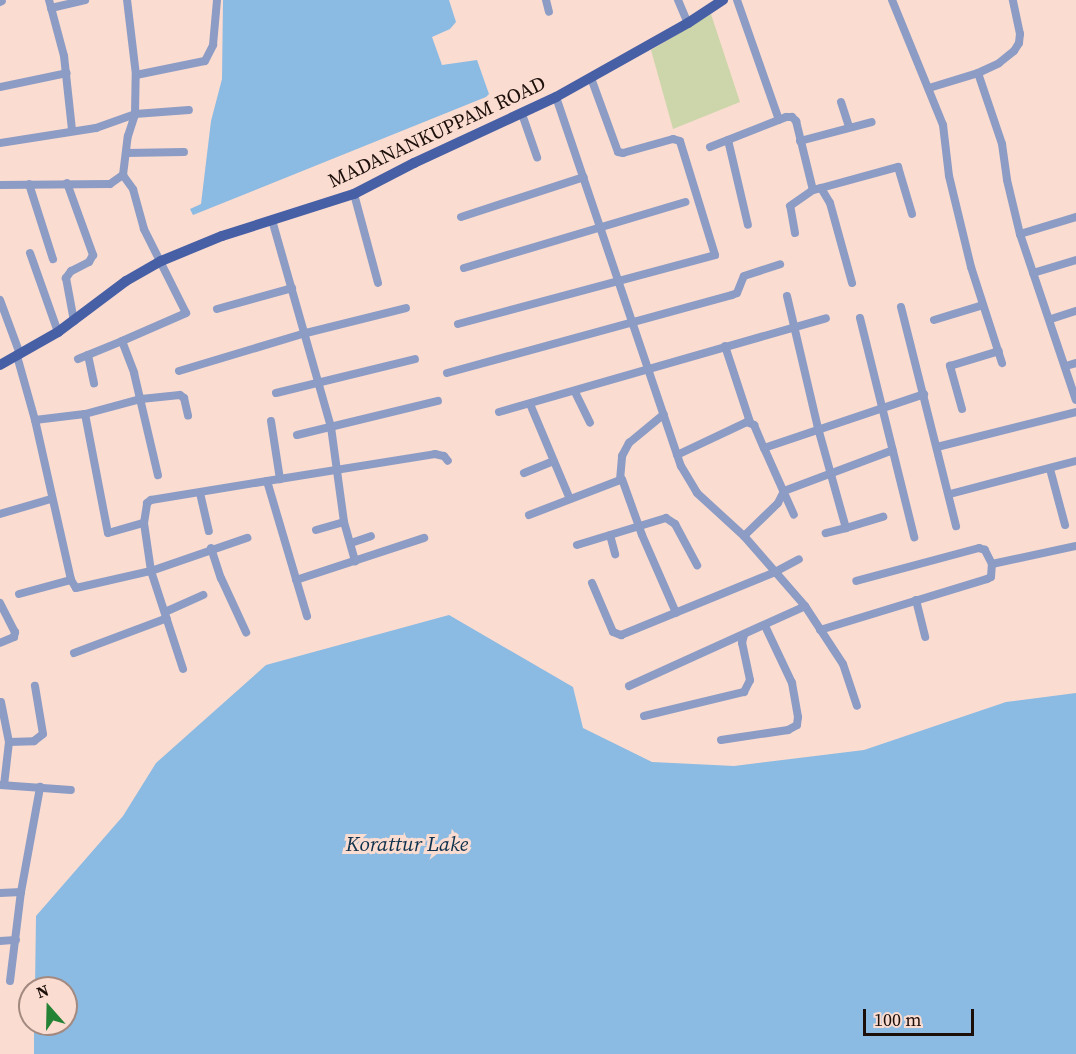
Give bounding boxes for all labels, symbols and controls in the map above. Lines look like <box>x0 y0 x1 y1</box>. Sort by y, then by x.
street label: MADANANKUPPAM ROAD <box>325 71 549 193</box>
water label: Korattur Lake <box>346 831 468 857</box>
north arrow <box>18 976 78 1036</box>
text: N <box>33 979 52 1003</box>
scale bar <box>866 997 977 1035</box>
text: 100 m <box>874 1007 921 1032</box>

